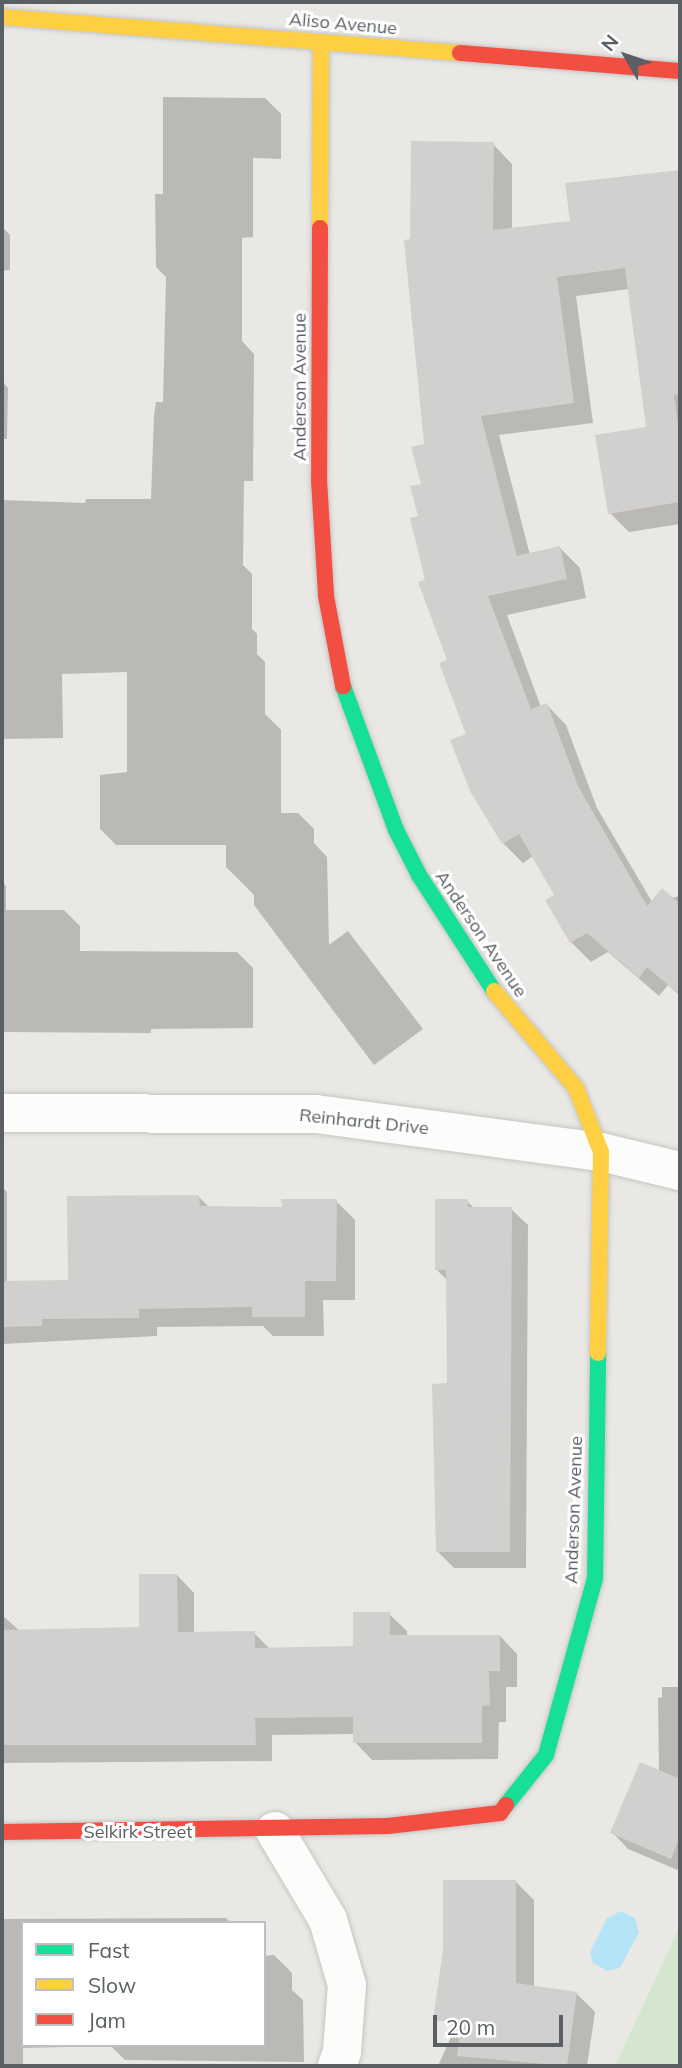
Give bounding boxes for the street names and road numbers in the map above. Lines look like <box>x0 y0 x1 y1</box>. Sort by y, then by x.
street label: Aliso Avenue <box>288 9 398 39</box>
street label: Anderson Avenue <box>289 313 311 461</box>
street label: Anderson Avenue <box>431 867 531 1001</box>
street label: Reinhardt Drive <box>298 1104 430 1140</box>
street label: Anderson Avenue <box>561 1436 587 1584</box>
street label: Selkirk Street <box>83 1821 193 1843</box>

